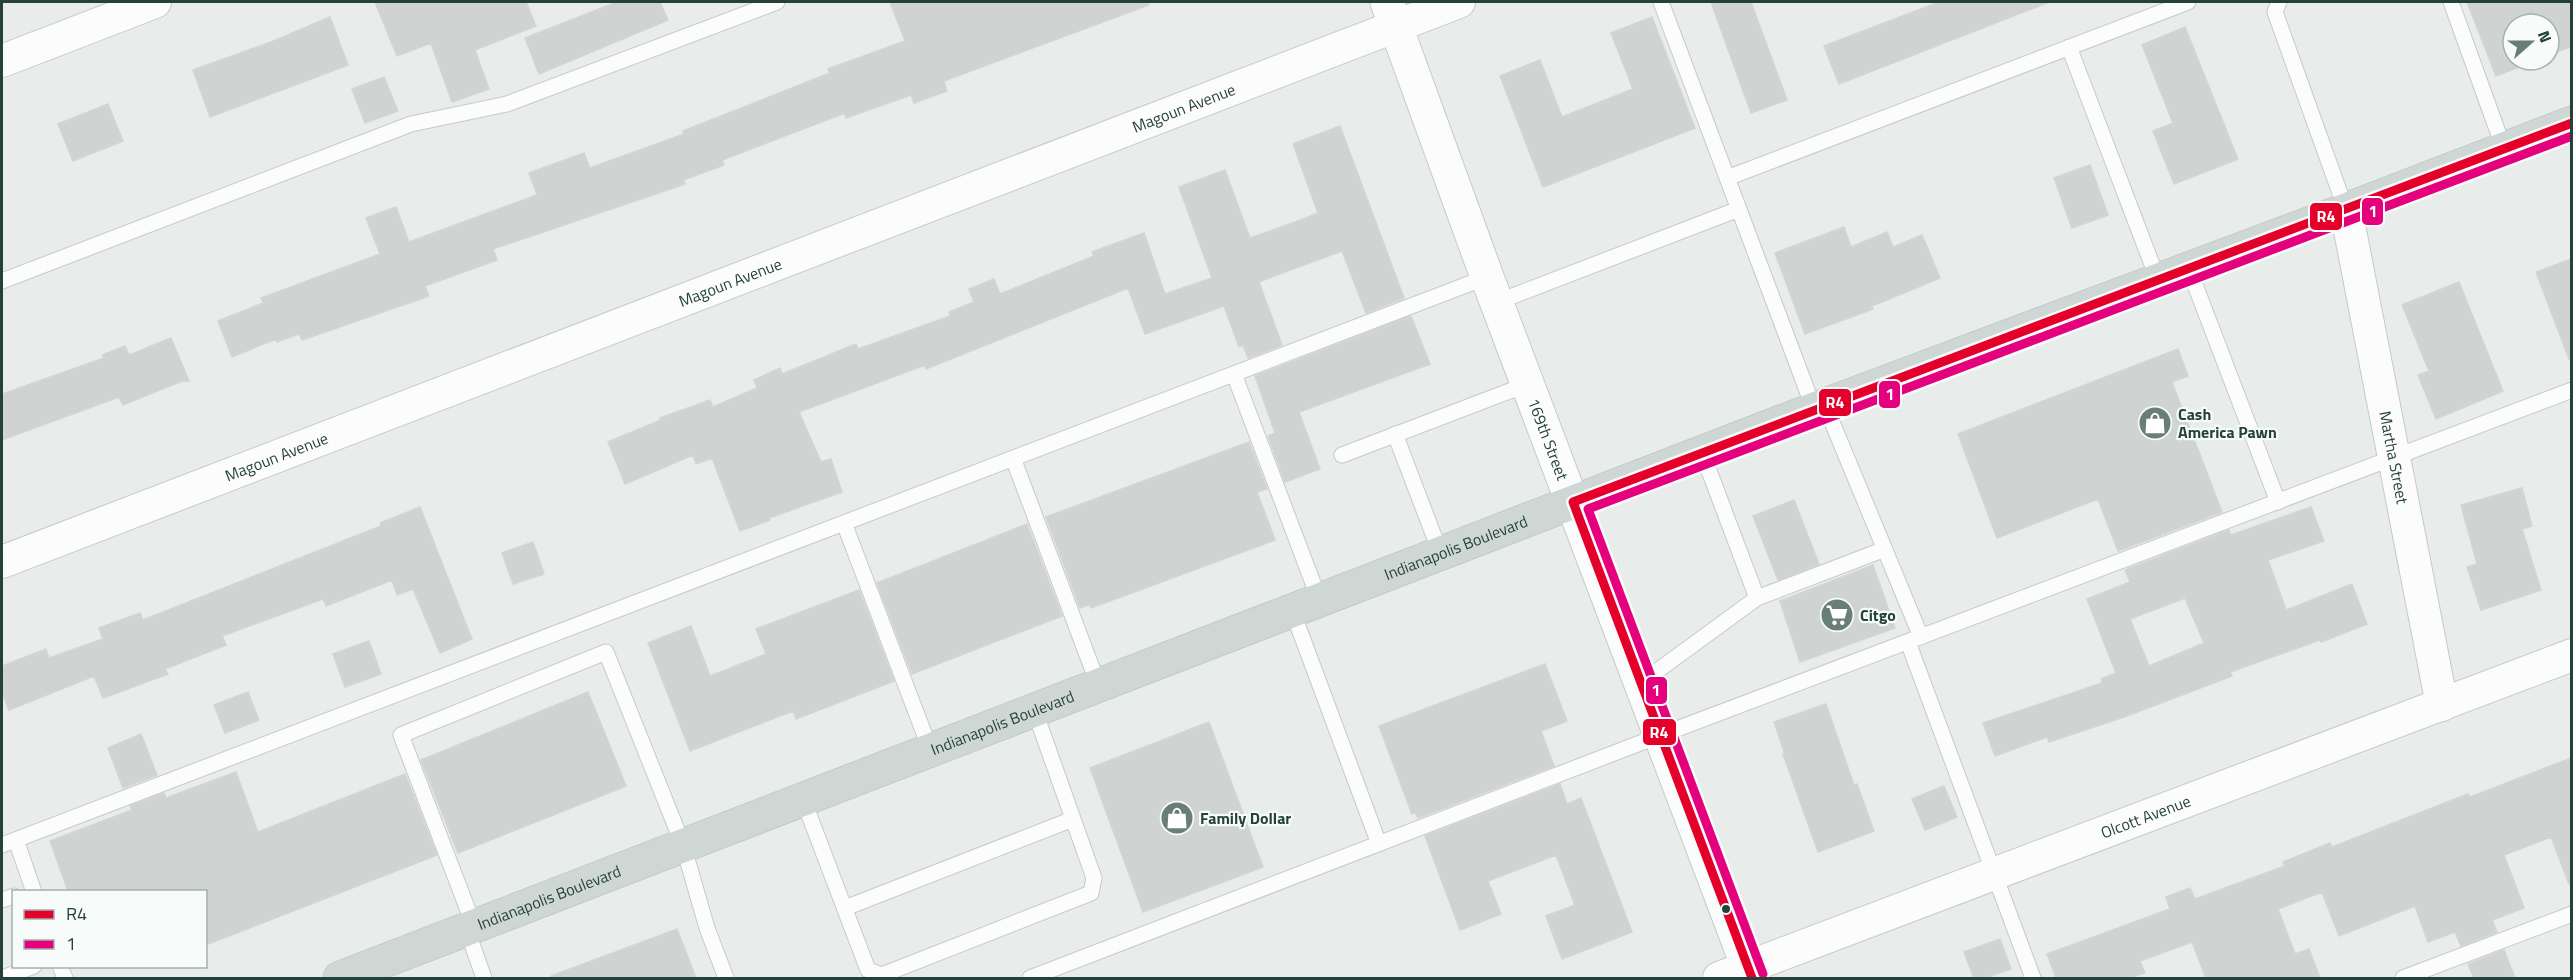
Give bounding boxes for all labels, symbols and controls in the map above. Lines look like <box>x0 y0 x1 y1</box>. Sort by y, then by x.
north arrow <box>2501 12 2561 72</box>
text: N <box>2532 27 2558 46</box>
street label: Magoun Avenue <box>1129 77 1239 139</box>
line badge: 1 <box>2361 197 2384 226</box>
text: 1 <box>2369 199 2377 223</box>
line badge: R4 <box>2309 202 2343 231</box>
text: R4 <box>2317 204 2335 228</box>
street label: Magoun Avenue <box>675 251 785 313</box>
line badge: 1 <box>1878 380 1901 409</box>
text: 1 <box>1886 382 1894 406</box>
line badge: R4 <box>1818 388 1852 417</box>
text: R4 <box>1826 390 1844 414</box>
street label: 169th Street <box>1522 395 1575 484</box>
place label: Cash America Pawn <box>2178 402 2277 444</box>
shop icon: Cash America Pawn <box>2137 405 2173 441</box>
street label: Martha Street <box>2373 409 2415 506</box>
street label: Magoun Avenue <box>221 426 332 487</box>
street label: Indianapolis Boulevard <box>1381 509 1531 586</box>
supermarket icon: Citgo <box>1819 597 1855 633</box>
place label: Citgo <box>1860 603 1896 627</box>
line badge: 1 <box>1645 676 1668 705</box>
text: 1 <box>1652 678 1660 702</box>
street label: Indianapolis Boulevard <box>927 684 1078 761</box>
line badge: R4 <box>1642 718 1677 746</box>
text: R4 <box>1650 720 1668 744</box>
street label: Olcott Avenue <box>2097 789 2194 844</box>
shop icon: Family Dollar <box>1159 800 1195 836</box>
place label: Family Dollar <box>1200 806 1291 830</box>
street label: Indianapolis Boulevard <box>474 859 624 936</box>
legend <box>12 890 207 968</box>
text: R4 <box>66 900 87 927</box>
unlabelled marker <box>1720 903 1732 915</box>
text: 1 <box>66 930 76 957</box>

